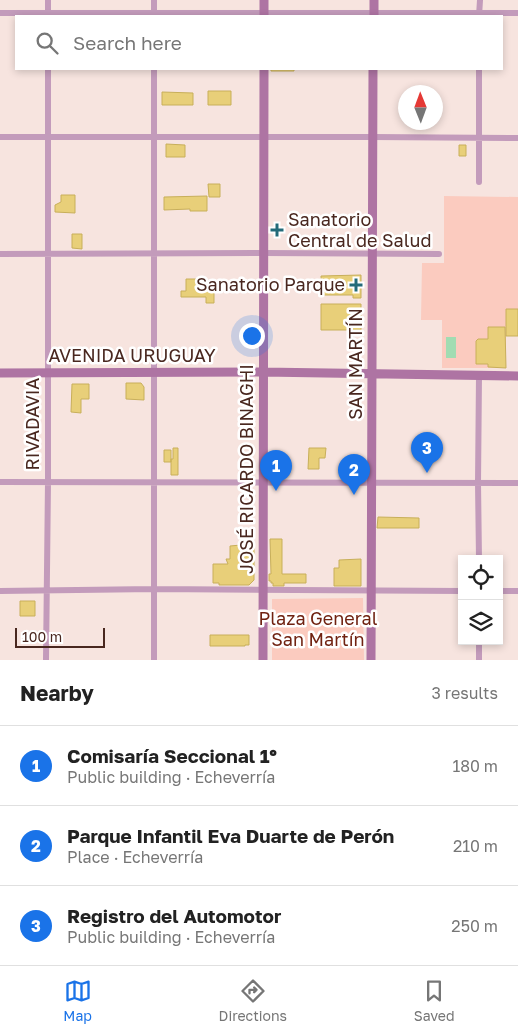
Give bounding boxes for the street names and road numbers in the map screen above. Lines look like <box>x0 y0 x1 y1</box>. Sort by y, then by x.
street label: SAN MARTÍN <box>344 308 366 420</box>
street label: AVENIDA URUGUAY <box>48 344 216 366</box>
street label: JOSÉ RICARDO BINAGHI <box>235 364 257 574</box>
street label: RIVADAVIA <box>21 378 43 470</box>

